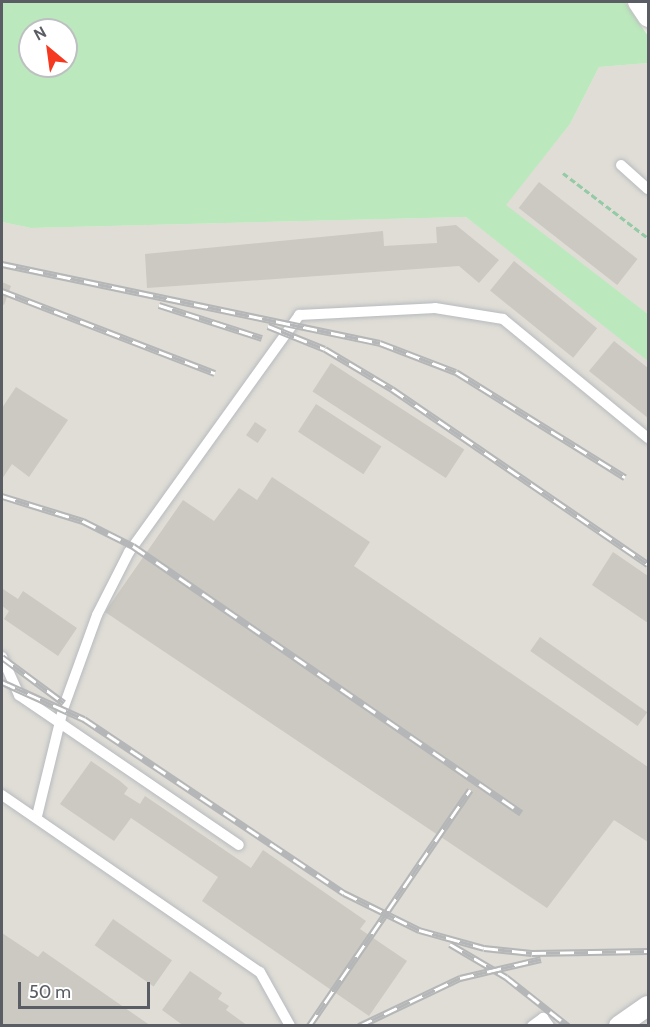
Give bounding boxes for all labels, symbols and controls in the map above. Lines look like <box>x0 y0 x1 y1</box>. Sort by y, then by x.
north arrow <box>18 18 78 78</box>
text: N <box>30 23 50 45</box>
scale bar <box>21 970 153 1008</box>
text: 50 m <box>29 981 71 1003</box>

